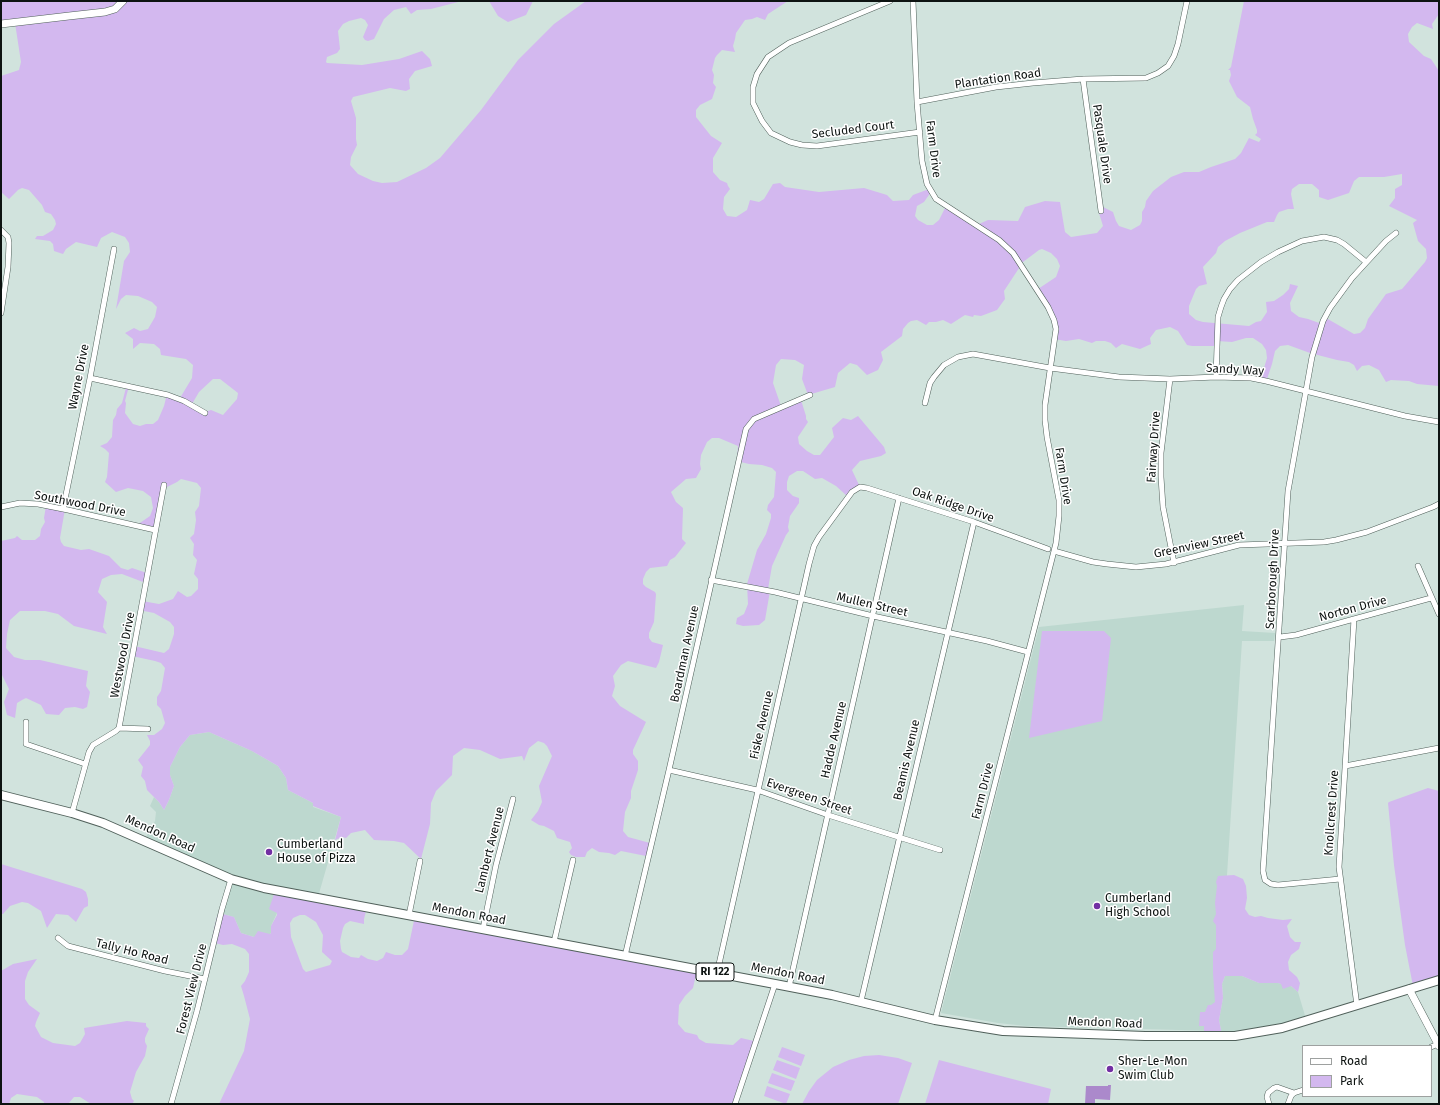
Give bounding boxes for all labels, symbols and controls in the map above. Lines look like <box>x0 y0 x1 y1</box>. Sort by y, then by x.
street label: Plantation Road <box>954 66 1042 92</box>
street label: Pasquale Drive <box>1089 103 1115 185</box>
street label: Secluded Court <box>811 118 895 142</box>
street label: Farm Drive <box>922 119 944 179</box>
street label: Wayne Drive <box>66 343 92 411</box>
street label: Sandy Way <box>1206 361 1264 379</box>
street label: Fairway Drive <box>1144 411 1164 483</box>
street label: Farm Drive <box>1051 446 1075 506</box>
street label: Oak Ridge Drive <box>910 484 996 526</box>
street label: Southwood Drive <box>33 488 127 520</box>
street label: Greenview Street <box>1152 528 1246 562</box>
street label: Scarborough Drive <box>1263 529 1283 629</box>
street label: Mullen Street <box>835 590 909 620</box>
street label: Norton Drive <box>1318 593 1388 625</box>
street label: Boardman Avenue <box>668 604 702 704</box>
street label: Westwood Drive <box>108 611 138 699</box>
street label: Fiske Avenue <box>747 689 777 761</box>
street label: Hadde Avenue <box>818 700 850 780</box>
street label: Beamis Avenue <box>891 718 923 802</box>
street label: Farm Drive <box>969 761 997 821</box>
street label: Knollcrest Drive <box>1322 770 1342 856</box>
street label: Evergreen Street <box>764 776 854 818</box>
street label: Lambert Avenue <box>472 805 508 895</box>
street label: Mendon Road <box>123 812 197 856</box>
place label: Cumberland House of Pizza <box>277 838 356 866</box>
marker: Cumberland House of Pizza <box>264 847 274 857</box>
place label: Cumberland High School <box>1105 892 1171 920</box>
street label: Mendon Road <box>431 900 507 928</box>
marker: Cumberland High School <box>1092 901 1102 911</box>
street label: Tally Ho Road <box>94 936 170 968</box>
street label: Forest View Drive <box>174 942 210 1036</box>
street label: Mendon Road <box>750 960 826 988</box>
road number: RI 122 <box>696 963 734 981</box>
street label: Mendon Road <box>1067 1014 1143 1032</box>
legend <box>1302 1045 1432 1097</box>
text: Road <box>1340 1054 1368 1068</box>
place label: Sher-Le-Mon Swim Club <box>1118 1055 1188 1083</box>
marker: Sher-Le-Mon Swim Club <box>1105 1064 1115 1074</box>
text: Park <box>1340 1074 1364 1088</box>

